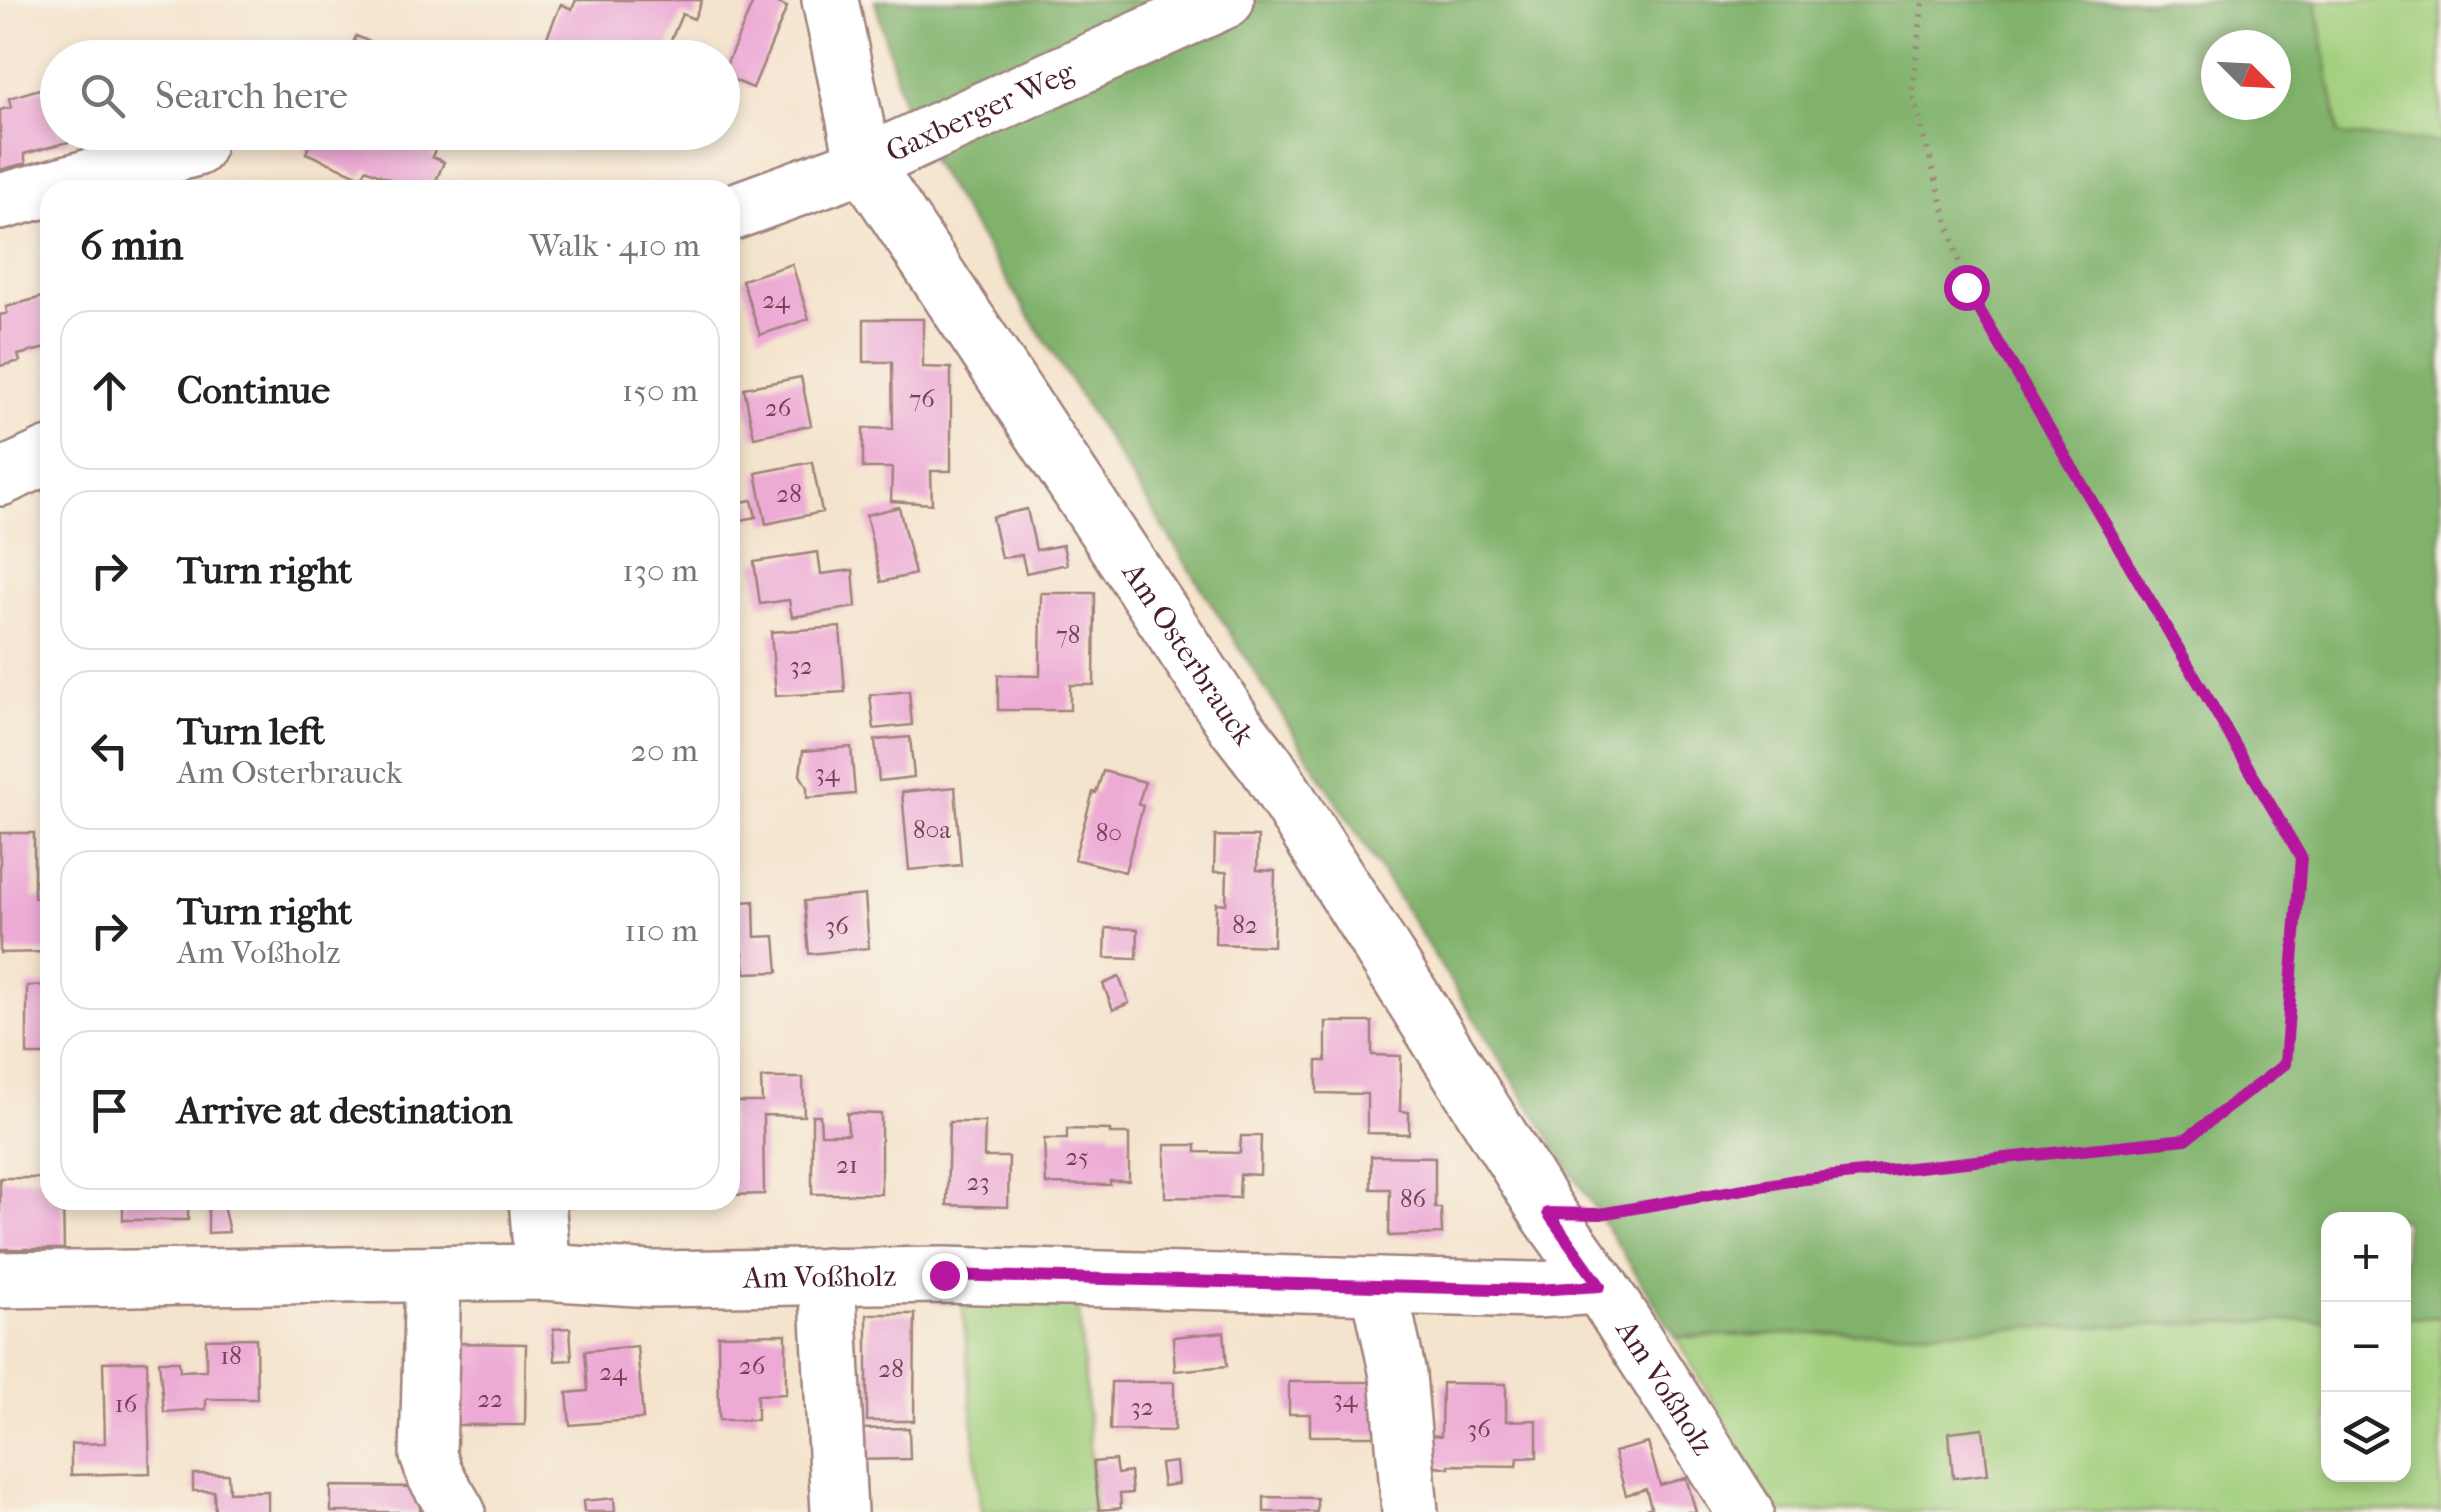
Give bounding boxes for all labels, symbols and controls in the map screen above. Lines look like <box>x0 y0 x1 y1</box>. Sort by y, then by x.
north arrow <box>2201 30 2291 120</box>
search box <box>40 40 740 150</box>
street label: Gaxberger Weg <box>881 54 1080 170</box>
icon: search <box>75 68 130 123</box>
text: Search here <box>155 73 348 118</box>
text: 6 min <box>80 221 183 270</box>
text: Walk · 410 m <box>529 227 700 264</box>
route start <box>1944 265 1990 311</box>
house number: 24 <box>762 285 791 314</box>
icon: ahead <box>82 363 137 418</box>
text: Continue <box>177 368 330 413</box>
text: 150 m <box>622 372 698 409</box>
house number: 76 <box>909 384 935 413</box>
house number: 26 <box>765 393 792 422</box>
house number: 28 <box>776 479 802 508</box>
icon: right <box>82 543 137 598</box>
text: Turn right <box>177 548 352 593</box>
text: 130 m <box>622 552 698 589</box>
street label: Am Osterbrauck <box>1114 555 1262 753</box>
house number: 78 <box>1056 620 1080 649</box>
house number: 32 <box>789 651 813 680</box>
text: Turn left <box>177 709 325 754</box>
icon: left <box>82 723 137 778</box>
text: 20 m <box>630 732 698 769</box>
text: Am Osterbrauck <box>177 754 403 791</box>
house number: 34 <box>814 758 841 787</box>
house number: 80a <box>913 815 951 844</box>
house number: 80 <box>1096 818 1122 847</box>
text: Turn right <box>177 889 352 934</box>
icon: right <box>82 903 137 958</box>
house number: 82 <box>1232 910 1258 939</box>
house number: 36 <box>825 911 849 940</box>
text: 110 m <box>624 912 698 949</box>
text: Am Voßholz <box>177 934 340 971</box>
icon: arrive <box>82 1083 137 1138</box>
text: Arrive at destination <box>177 1088 513 1133</box>
house number: 25 <box>1065 1142 1089 1171</box>
house number: 21 <box>836 1150 858 1179</box>
house number: 23 <box>966 1167 990 1196</box>
house number: 86 <box>1400 1184 1427 1213</box>
map controls <box>2321 1212 2411 1482</box>
button: + <box>2321 1212 2411 1302</box>
route end <box>922 1253 968 1299</box>
street label: Am Voßholz <box>742 1259 897 1296</box>
button: − <box>2321 1302 2411 1392</box>
street label: Am Voßholz <box>1608 1313 1721 1461</box>
house number: 18 <box>220 1341 242 1370</box>
house number: 26 <box>739 1351 766 1380</box>
house number: 28 <box>878 1354 904 1383</box>
house number: 24 <box>599 1357 628 1386</box>
house number: 22 <box>477 1384 503 1413</box>
house number: 34 <box>1332 1384 1359 1413</box>
house number: 16 <box>115 1389 138 1418</box>
house number: 32 <box>1130 1392 1154 1421</box>
button: layers <box>2321 1392 2411 1482</box>
house number: 36 <box>1467 1414 1491 1443</box>

